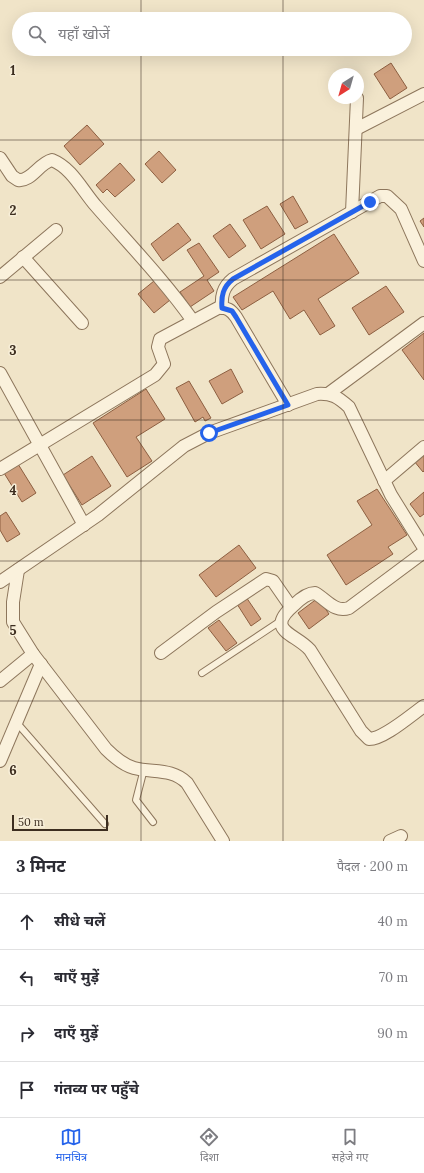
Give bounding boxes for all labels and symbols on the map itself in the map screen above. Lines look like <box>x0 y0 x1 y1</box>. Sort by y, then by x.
text: 1 <box>10 62 16 79</box>
north arrow <box>328 68 364 104</box>
route end <box>361 193 379 211</box>
text: 2 <box>10 202 17 219</box>
text: 3 <box>9 342 17 359</box>
route start <box>200 424 218 442</box>
text: 4 <box>9 482 17 499</box>
text: 5 <box>9 622 17 639</box>
text: 6 <box>9 762 17 779</box>
scale bar <box>12 813 108 832</box>

